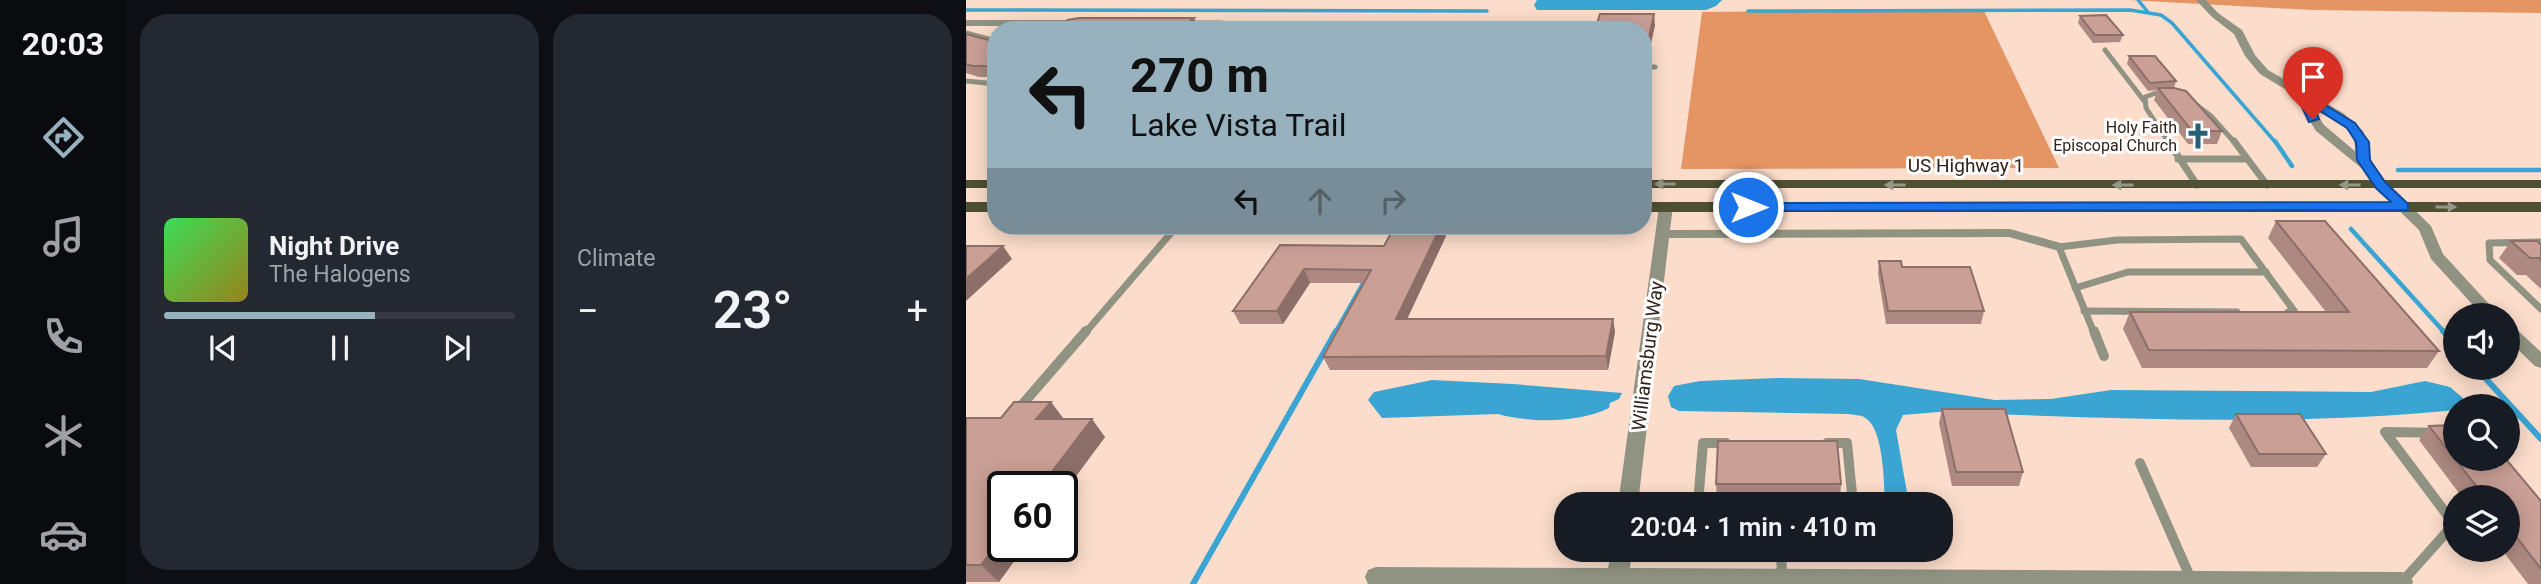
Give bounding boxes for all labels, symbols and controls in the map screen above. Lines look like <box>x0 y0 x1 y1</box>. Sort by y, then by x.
text: 20:03 <box>22 25 104 63</box>
text: 270 m <box>1130 47 1269 104</box>
pin <box>2283 47 2343 119</box>
icon: left <box>1015 49 1106 140</box>
icon: arrive <box>2294 58 2332 96</box>
text: Lake Vista Trail <box>1130 106 1346 144</box>
icon: directions <box>39 113 88 162</box>
place label: Holy Faith Episcopal Church <box>2053 118 2177 155</box>
church icon: Holy Faith Episcopal Church <box>2183 121 2213 151</box>
street label: US Highway 1 <box>1908 154 2024 177</box>
position arrow <box>1711 170 1785 244</box>
one-way arrow <box>1653 178 1675 190</box>
one-way arrow <box>1884 179 1906 191</box>
one-way arrow <box>2112 179 2134 191</box>
one-way arrow <box>2339 179 2361 191</box>
icon: left <box>1228 182 1266 220</box>
icon: ahead <box>1301 182 1339 220</box>
icon: right <box>1374 182 1412 220</box>
one-way arrow <box>2436 201 2458 213</box>
icon: music <box>39 212 88 261</box>
text: Night Drive <box>269 231 399 261</box>
text: Climate <box>577 245 656 272</box>
text: The Halogens <box>269 261 411 288</box>
text: 23° <box>713 280 792 341</box>
street label: Williamsburg Way <box>1627 280 1668 432</box>
text: − <box>577 289 599 333</box>
text: + <box>906 289 928 333</box>
map controls <box>2443 303 2520 562</box>
button: sound <box>2443 303 2520 380</box>
icon: phone <box>39 312 88 361</box>
icon: previous <box>204 329 242 367</box>
icon: pause <box>321 329 359 367</box>
icon: next <box>438 329 476 367</box>
button: search <box>2443 394 2520 471</box>
icon: climate <box>39 411 88 460</box>
speed limit sign: 60 <box>987 471 1078 562</box>
button: layers <box>2443 485 2520 562</box>
icon: car <box>39 510 88 559</box>
text: 20:04 · 1 min · 410 m <box>1630 512 1877 542</box>

